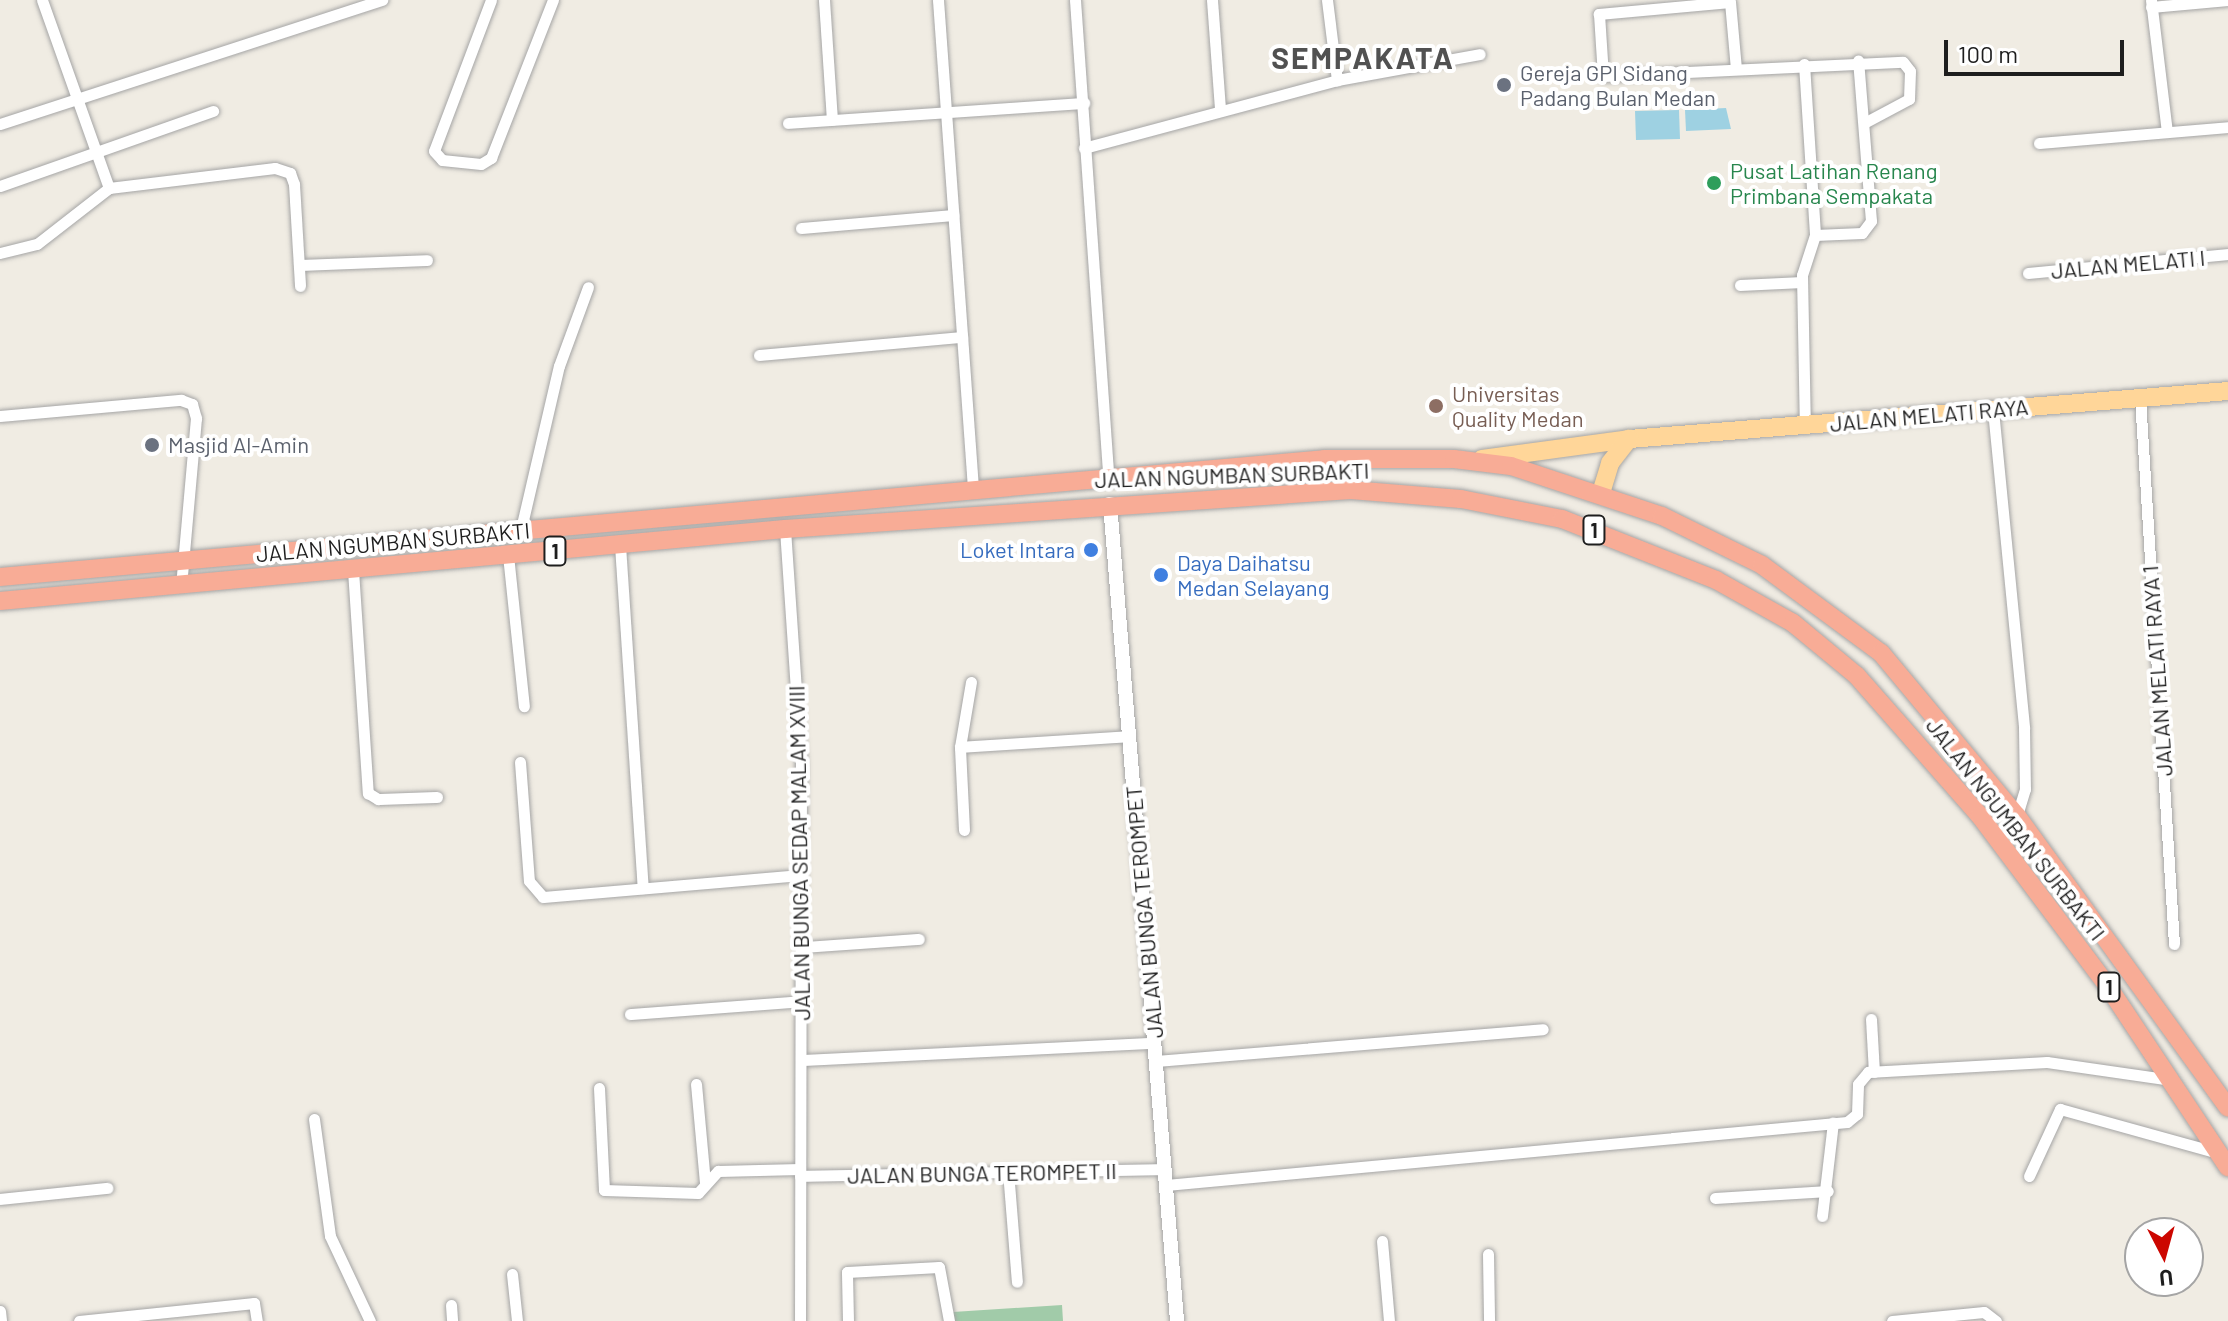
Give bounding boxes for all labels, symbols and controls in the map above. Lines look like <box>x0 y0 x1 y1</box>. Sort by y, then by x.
scale bar <box>1948 24 2128 74</box>
district label: SEMPAKATA <box>1271 39 1455 75</box>
text: 100 m <box>1958 39 2018 68</box>
place label: Gereja GPI Sidang Padang Bulan Medan <box>1520 59 1716 110</box>
marker: Gereja GPI Sidang Padang Bulan Medan <box>1495 76 1513 94</box>
place label: Pusat Latihan Renang Primbana Sempakata <box>1730 157 1937 208</box>
marker: Pusat Latihan Renang Primbana Sempakata <box>1705 174 1723 192</box>
street label: JALAN MELATI I <box>2050 244 2206 284</box>
place label: Universitas Quality Medan <box>1452 380 1583 432</box>
street label: JALAN MELATI RAYA <box>1829 393 2029 437</box>
marker: Universitas Quality Medan <box>1427 397 1445 415</box>
place label: Masjid Al-Amin <box>168 432 309 458</box>
marker: Masjid Al-Amin <box>143 436 161 454</box>
street label: JALAN NGUMBAN SURBAKTI <box>1094 457 1370 493</box>
road number: 1 <box>1582 514 1606 546</box>
street label: JALAN NGUMBAN SURBAKTI <box>255 517 531 567</box>
road number: 1 <box>543 535 567 567</box>
place label: Loket Intara <box>960 537 1075 563</box>
marker: Loket Intara <box>1082 541 1100 559</box>
place label: Daya Daihatsu Medan Selayang <box>1177 549 1329 600</box>
street label: JALAN MELATI RAYA 1 <box>2136 565 2178 777</box>
marker: Daya Daihatsu Medan Selayang <box>1152 566 1170 584</box>
street label: JALAN BUNGA SEDAP MALAM XVIII <box>783 685 815 1021</box>
street label: JALAN NGUMBAN SURBAKTI <box>1921 713 2111 945</box>
street label: JALAN BUNGA TEROMPET <box>1120 785 1168 1039</box>
road number: 1 <box>2097 971 2121 1003</box>
street label: JALAN BUNGA TEROMPET II <box>847 1157 1117 1189</box>
north arrow <box>2124 1217 2204 1297</box>
text: U <box>2158 1265 2175 1293</box>

